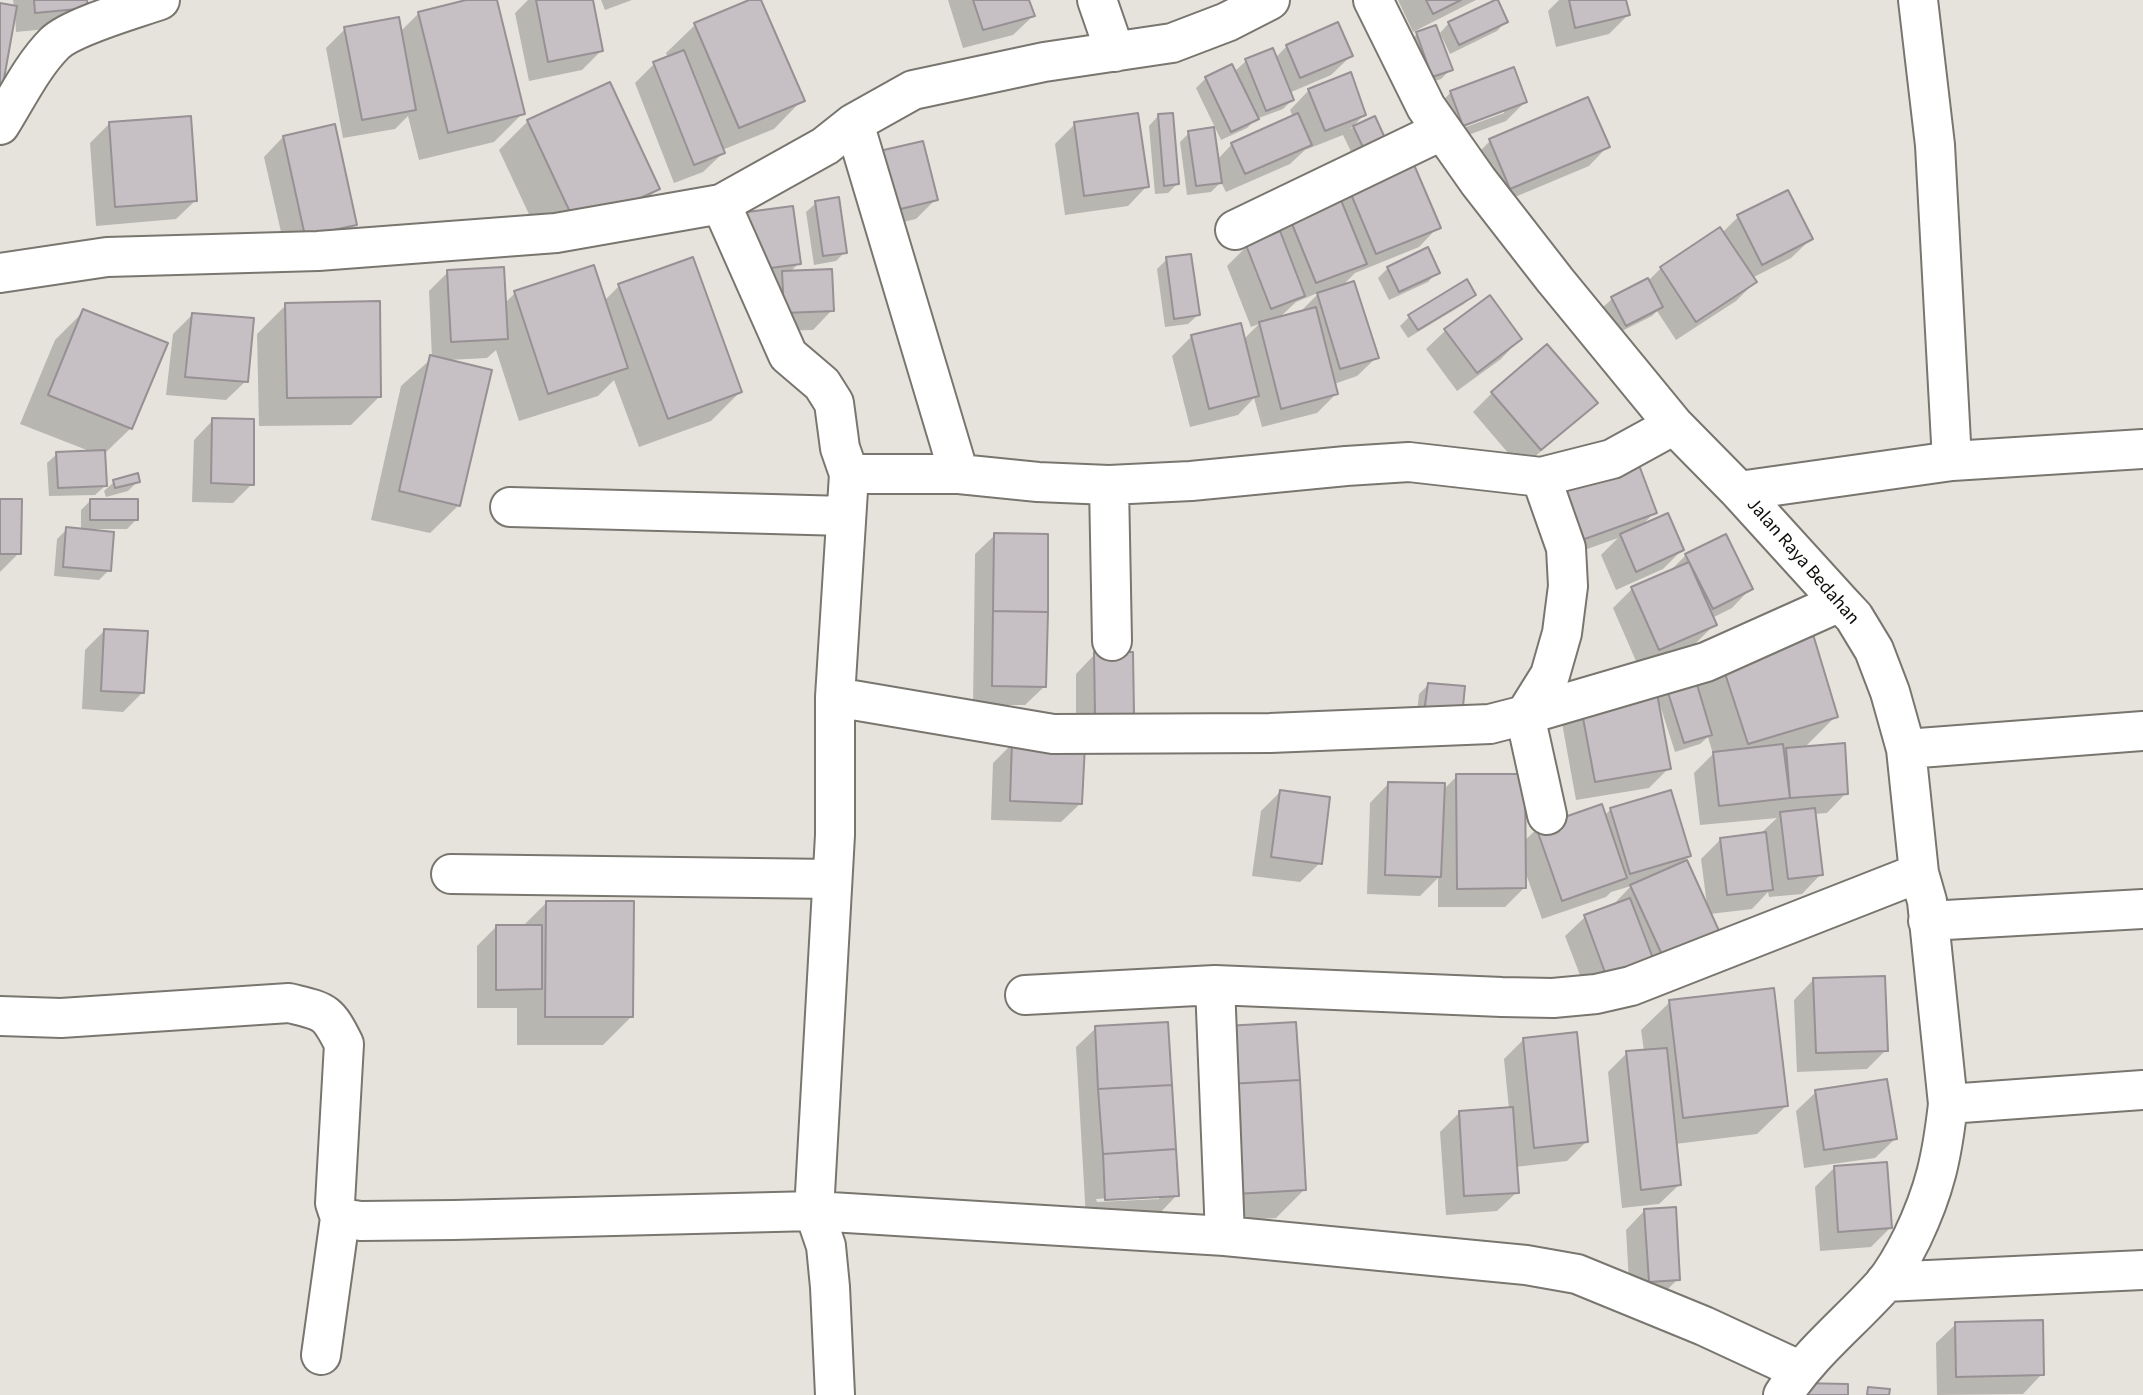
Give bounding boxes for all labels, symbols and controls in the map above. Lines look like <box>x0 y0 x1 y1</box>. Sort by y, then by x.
street label: Jalan Raya Bedahan <box>1741 494 1863 630</box>

